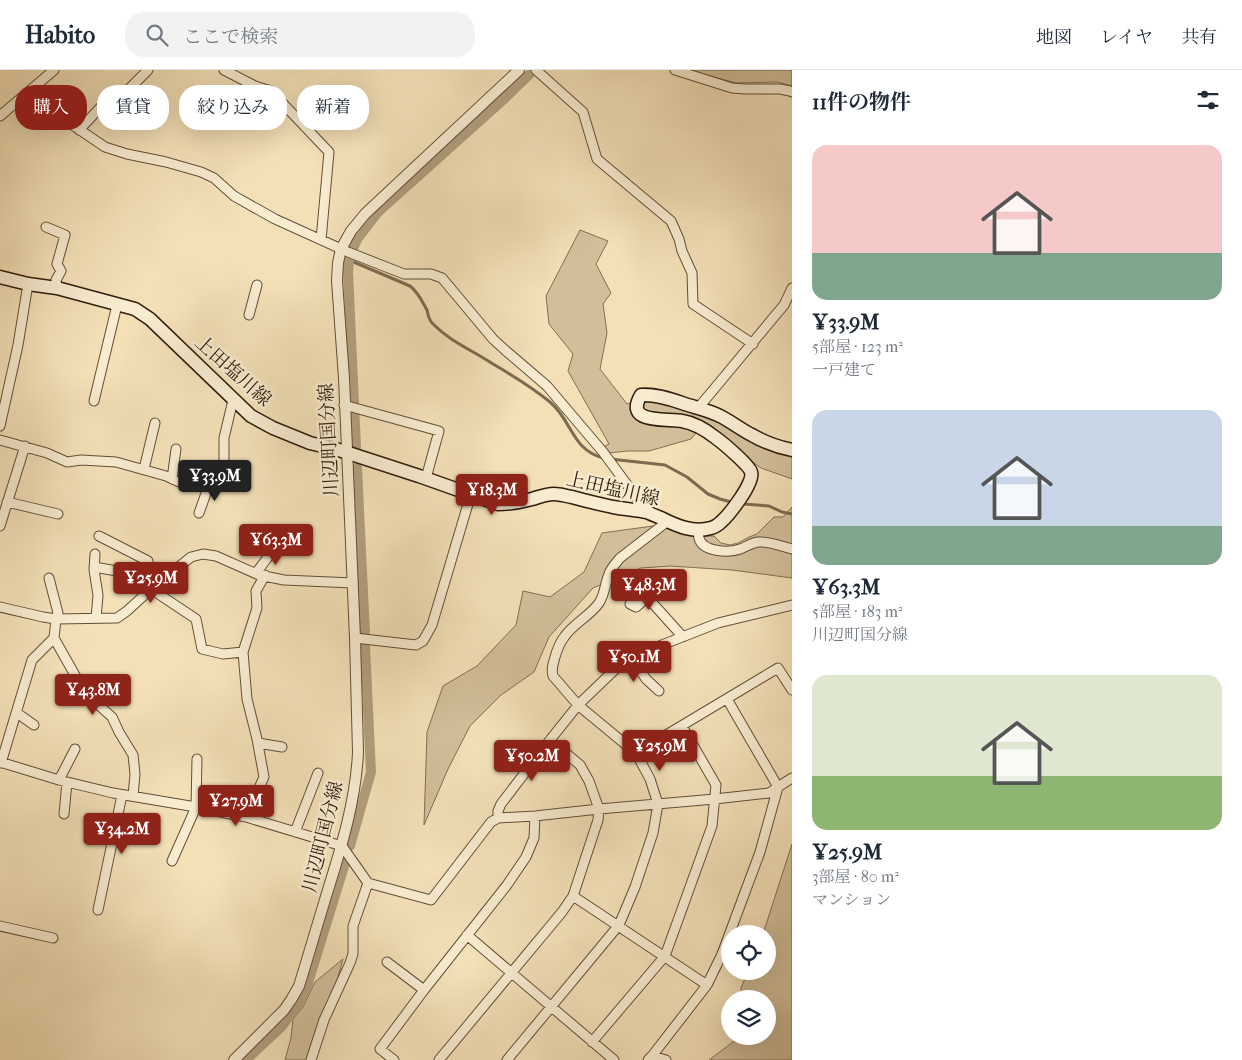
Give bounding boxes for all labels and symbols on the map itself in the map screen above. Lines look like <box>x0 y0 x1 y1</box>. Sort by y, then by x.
street label: 上田塩川線 <box>190 331 276 411</box>
street label: 川辺町国分線 <box>315 382 343 498</box>
pin: ¥33.9M <box>174 460 256 502</box>
street label: 上田塩川線 <box>564 468 662 510</box>
pin: ¥18.3M <box>451 474 533 516</box>
pin: ¥63.3M <box>235 524 317 566</box>
pin: ¥25.9M <box>110 562 192 604</box>
pin: ¥48.3M <box>608 568 690 611</box>
pin: ¥50.1M <box>593 640 675 683</box>
pin: ¥43.8M <box>52 674 134 716</box>
pin: ¥25.9M <box>619 730 701 772</box>
pin: ¥50.2M <box>491 740 573 782</box>
street label: 川辺町国分線 <box>299 779 347 895</box>
pin: ¥27.9M <box>195 784 277 827</box>
pin: ¥34.2M <box>81 812 163 855</box>

